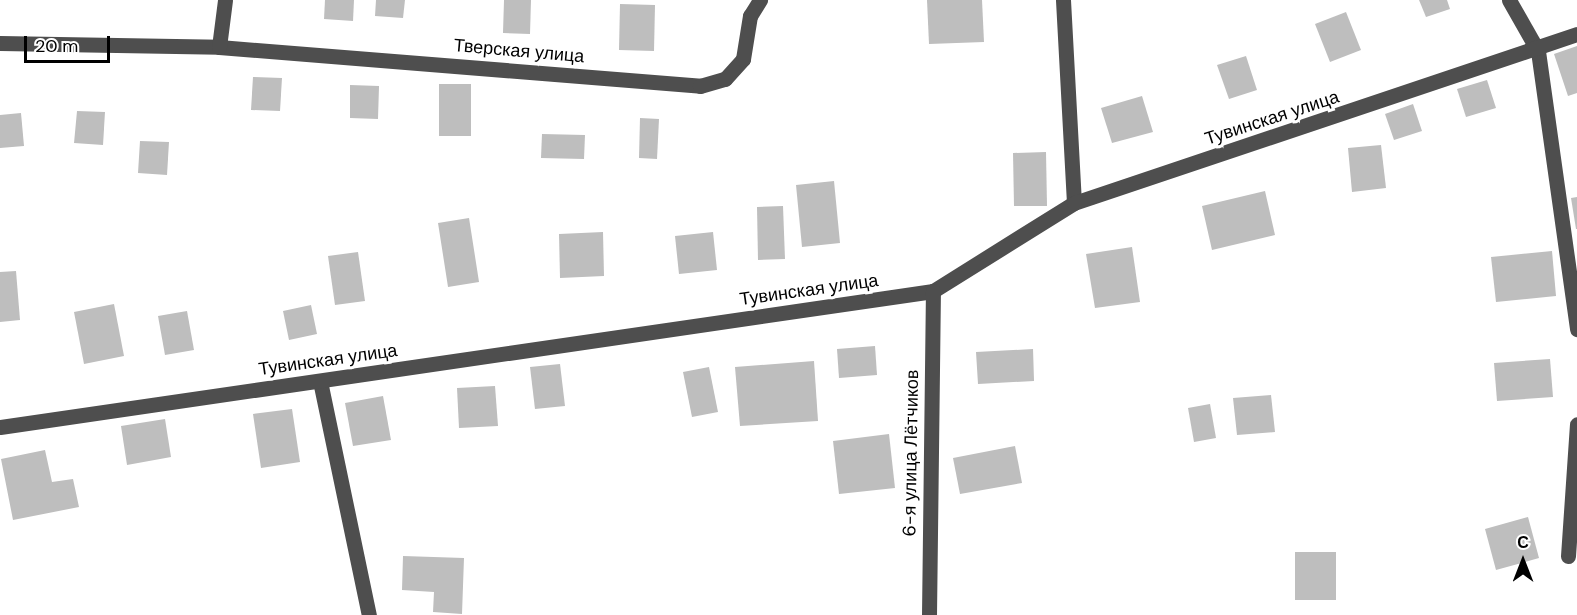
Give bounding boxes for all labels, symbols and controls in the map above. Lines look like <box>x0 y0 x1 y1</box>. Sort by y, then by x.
scale bar <box>27 24 112 62</box>
text: 20 m <box>35 34 78 58</box>
street label: Тверская улица <box>453 35 585 67</box>
street label: Тувинская улица <box>1202 86 1342 150</box>
street label: Тувинская улица <box>738 270 880 310</box>
street label: Тувинская улица <box>257 340 399 380</box>
street label: 6-я улица Лётчиков <box>899 369 923 537</box>
north arrow <box>1493 531 1553 591</box>
text: С <box>1517 532 1529 553</box>

